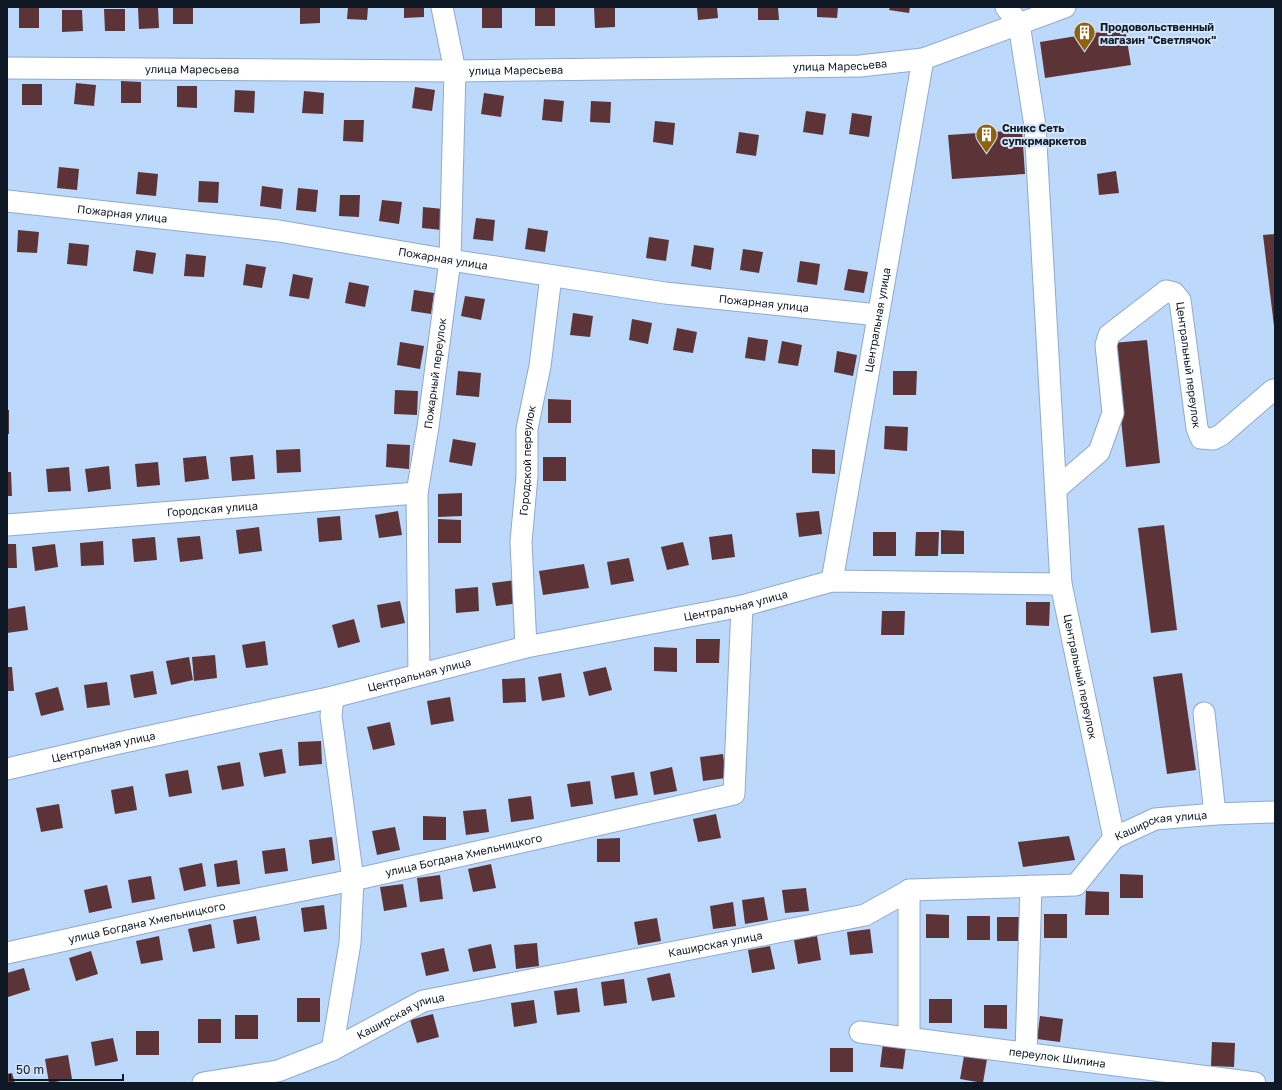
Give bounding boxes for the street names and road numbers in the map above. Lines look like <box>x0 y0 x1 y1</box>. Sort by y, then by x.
street label: улица Маресьева <box>793 56 888 73</box>
street label: улица Маресьева <box>145 62 239 76</box>
street label: улица Маресьева <box>469 63 563 77</box>
street label: Пожарная улица <box>77 202 168 225</box>
street label: Пожарная улица <box>397 244 489 272</box>
street label: Центральная улица <box>861 266 893 373</box>
street label: Пожарная улица <box>718 292 810 314</box>
street label: Центральный переулок <box>1174 301 1204 430</box>
street label: Пожарный переулок <box>421 316 448 430</box>
street label: Городской переулок <box>516 403 538 516</box>
street label: Городская улица <box>166 498 258 519</box>
street label: Центральная улица <box>683 587 789 623</box>
street label: Центральный переулок <box>1061 613 1100 741</box>
street label: Центральная улица <box>366 655 472 694</box>
street label: Центральная улица <box>50 728 157 764</box>
street label: Каширская улица <box>1112 808 1208 843</box>
street label: улица Богдана Хмельницкого <box>384 830 544 879</box>
street label: улица Богдана Хмельницкого <box>67 899 227 945</box>
street label: Каширская улица <box>667 928 764 959</box>
street label: Каширская улица <box>354 990 445 1041</box>
street label: переулок Шилина <box>1008 1044 1107 1070</box>

